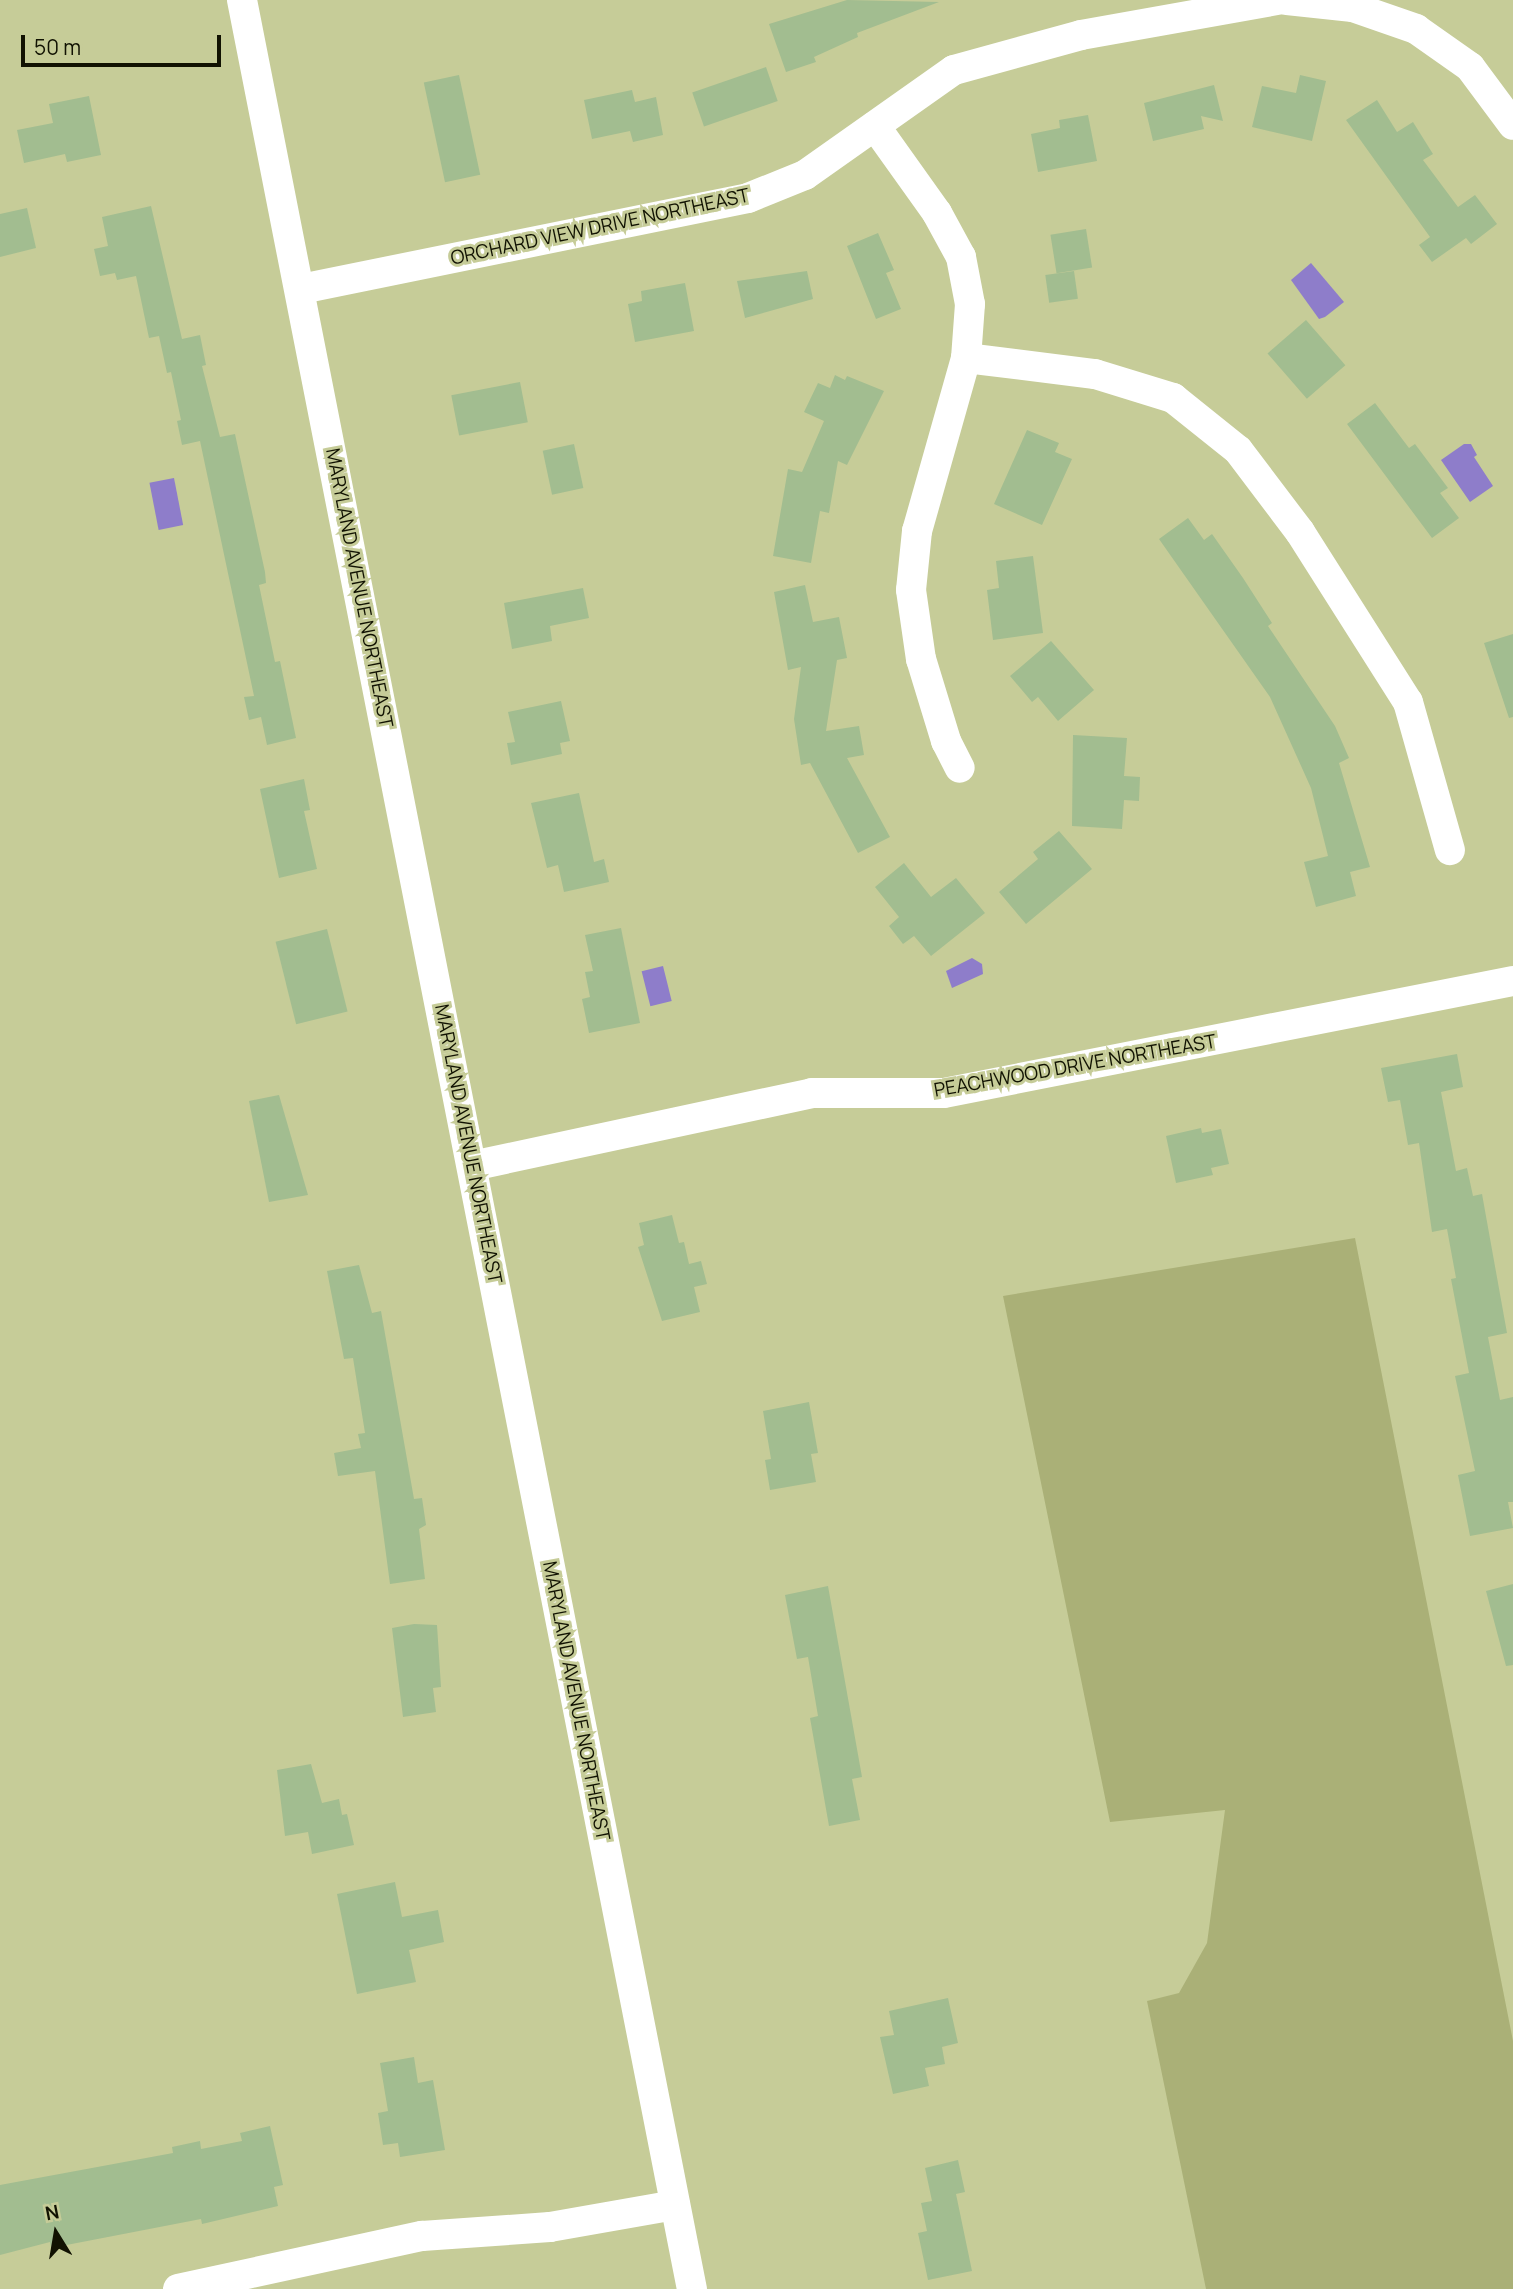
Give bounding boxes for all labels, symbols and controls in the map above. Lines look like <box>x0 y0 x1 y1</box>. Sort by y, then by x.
scale bar <box>24 21 224 65</box>
text: 50 m <box>34 33 81 61</box>
street label: ORCHARD VIEW DRIVE NORTHEAST <box>449 184 751 270</box>
street label: MARYLAND AVENUE NORTHEAST <box>321 446 397 730</box>
street label: MARYLAND AVENUE NORTHEAST <box>430 1002 506 1286</box>
street label: PEACHWOOD DRIVE NORTHEAST <box>932 1030 1218 1102</box>
street label: MARYLAND AVENUE NORTHEAST <box>538 1559 614 1843</box>
north arrow <box>21 2198 91 2268</box>
text: N <box>43 2198 61 2226</box>

